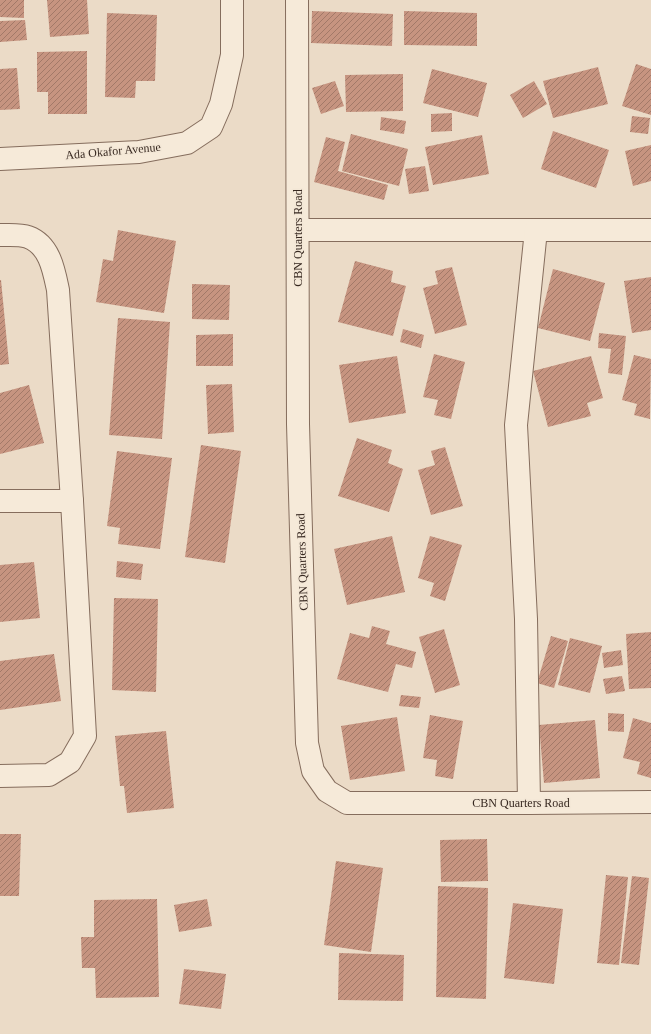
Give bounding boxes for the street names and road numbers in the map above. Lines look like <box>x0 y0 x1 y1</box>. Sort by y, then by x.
street label: Ada Okafor Avenue <box>65 140 161 162</box>
street label: CBN Quarters Road <box>291 189 305 287</box>
street label: CBN Quarters Road <box>293 513 311 611</box>
street label: CBN Quarters Road <box>472 796 570 810</box>

